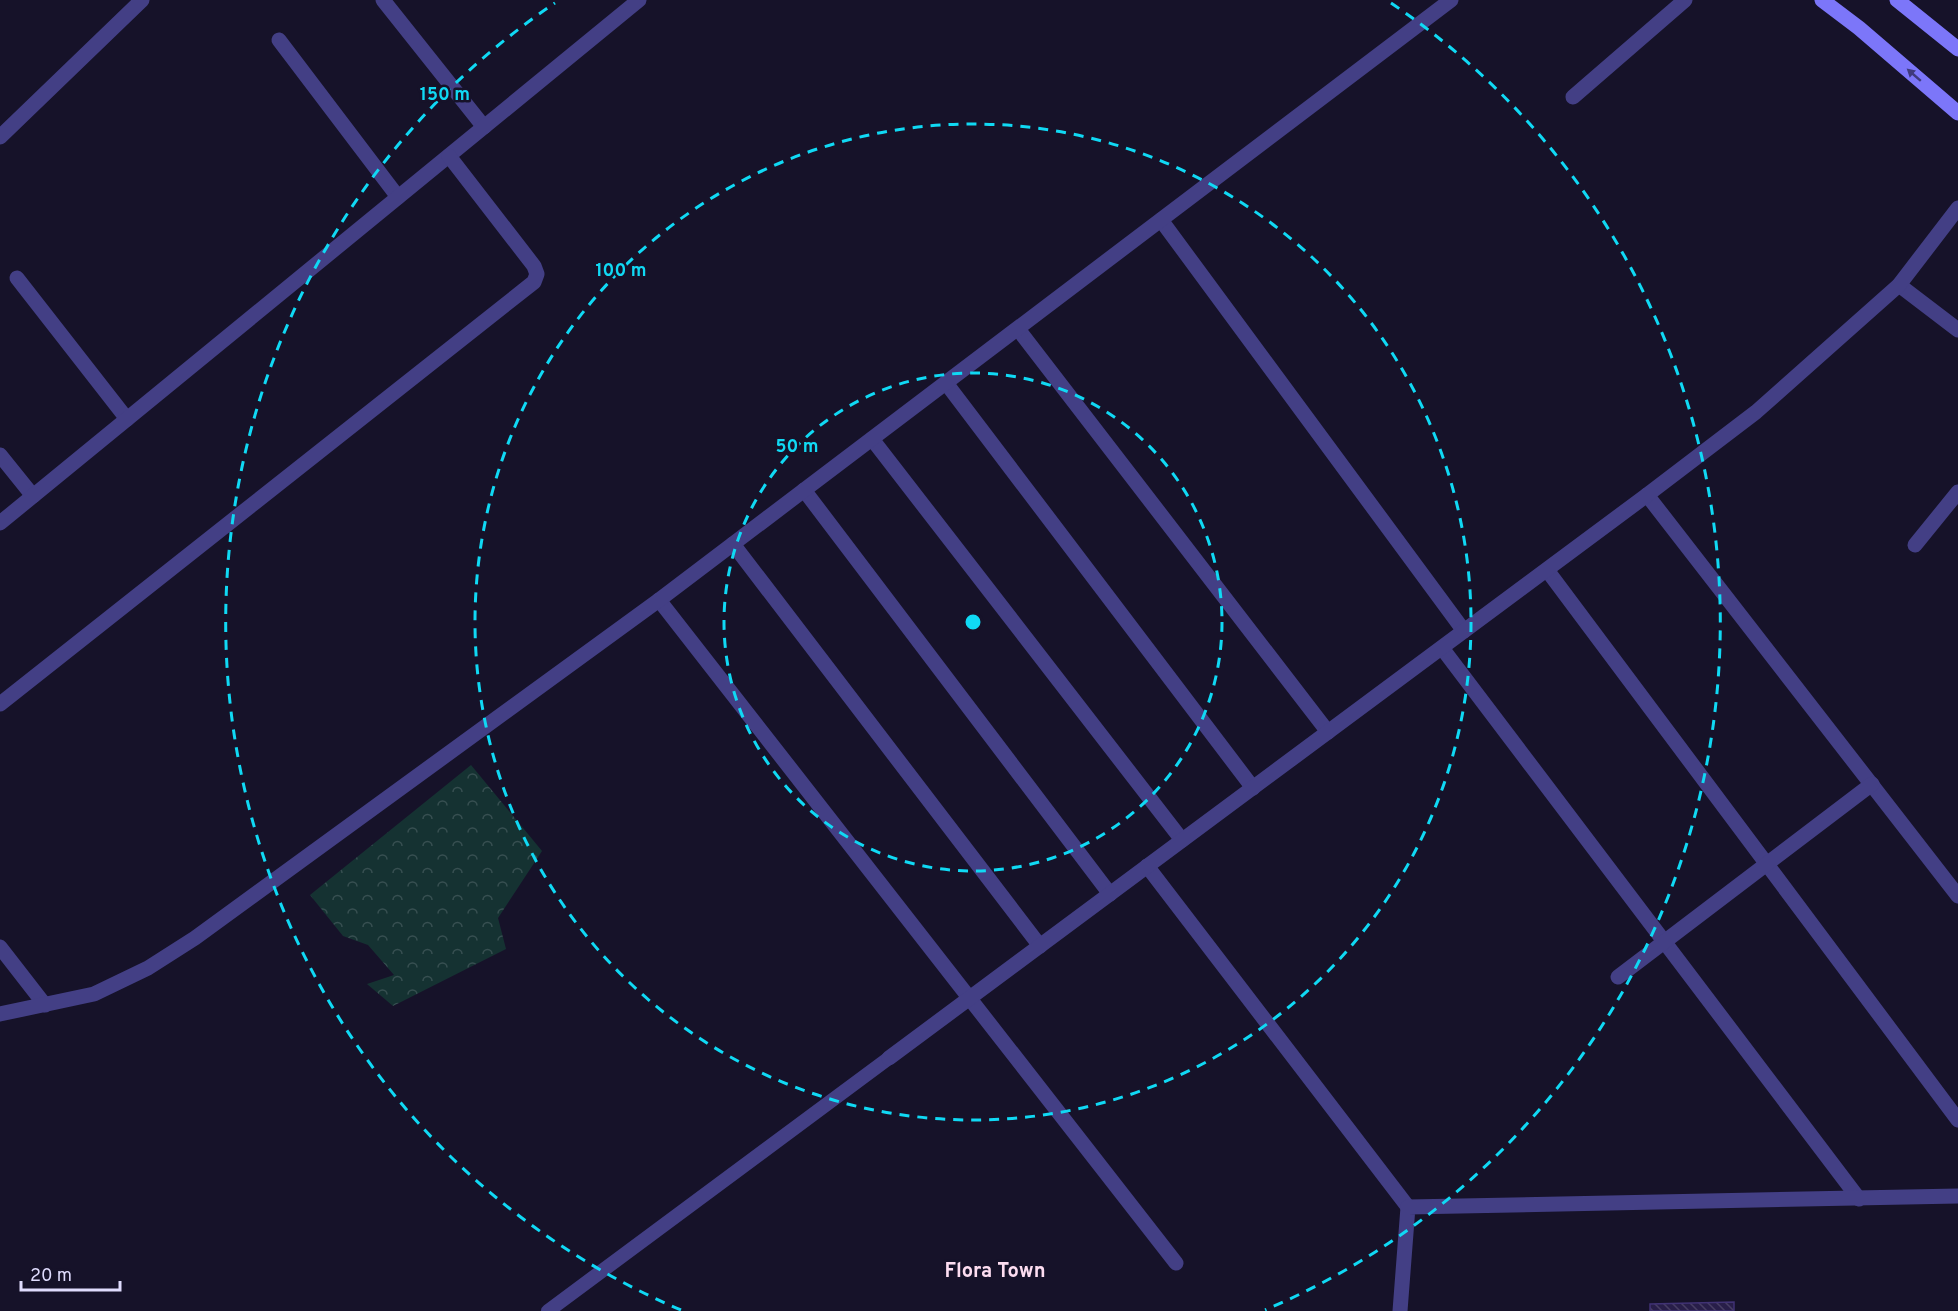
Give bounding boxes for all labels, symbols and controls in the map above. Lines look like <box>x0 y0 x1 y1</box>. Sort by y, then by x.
one-way arrow <box>1907 69 1922 82</box>
text: 150 m <box>420 84 470 107</box>
text: 100 m <box>595 260 647 283</box>
text: 50 m <box>775 436 819 459</box>
centre of rings <box>963 612 983 632</box>
scale bar <box>21 1254 120 1292</box>
district label: Flora Town <box>945 1259 1045 1285</box>
text: 20 m <box>30 1265 72 1288</box>

